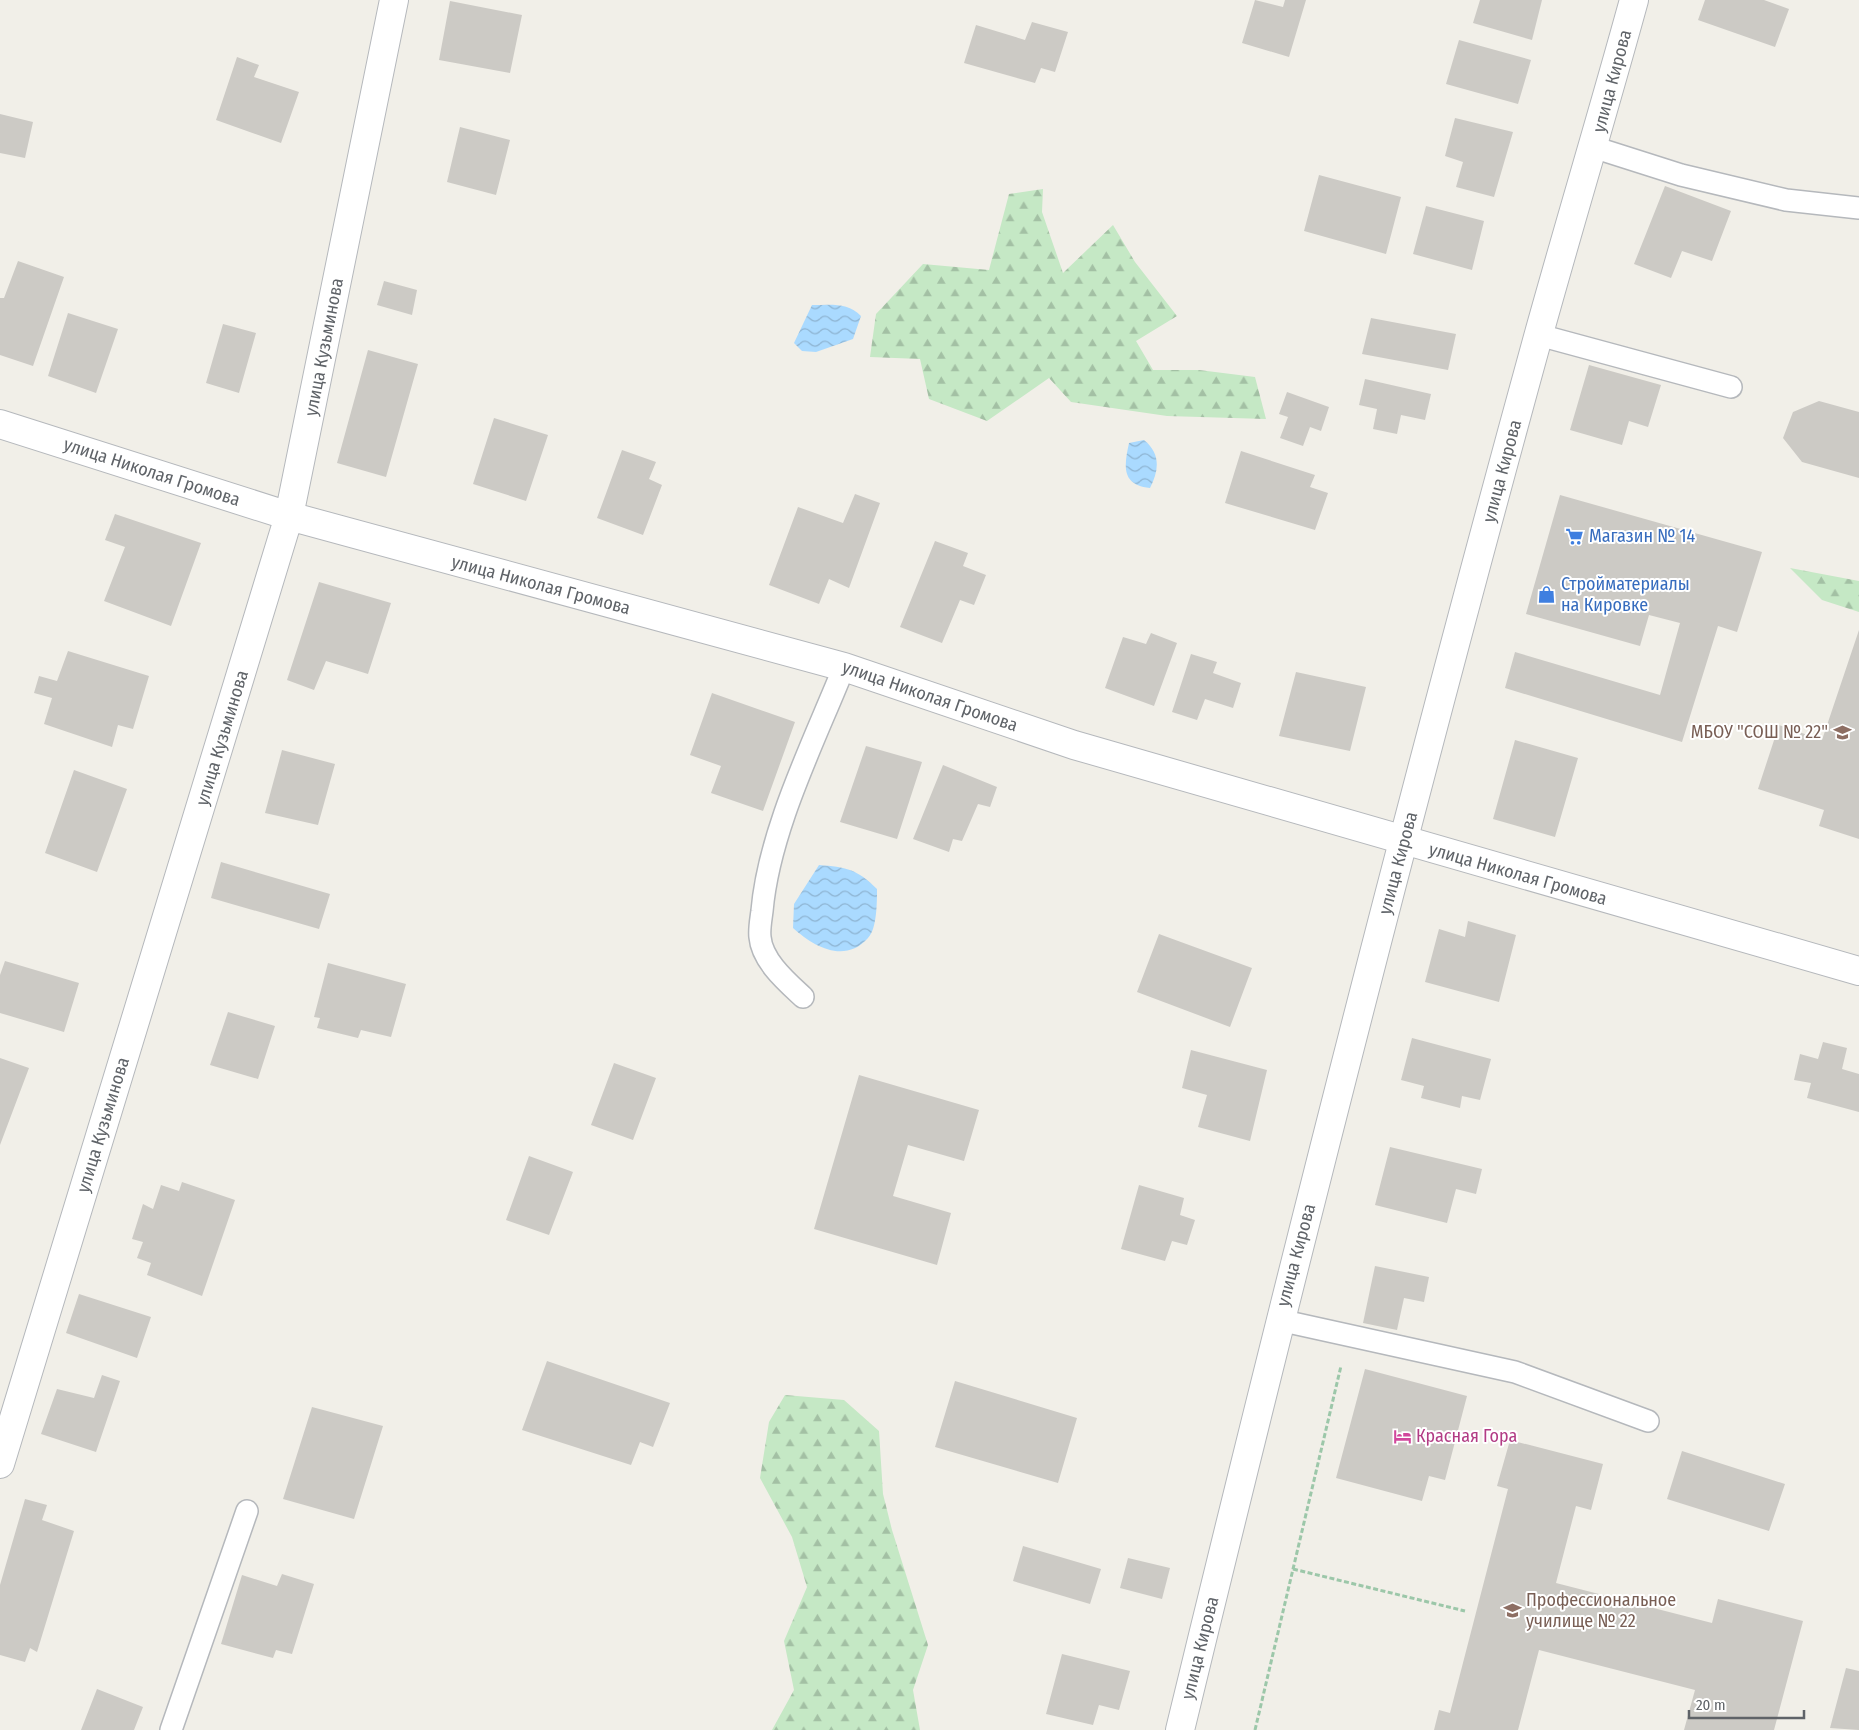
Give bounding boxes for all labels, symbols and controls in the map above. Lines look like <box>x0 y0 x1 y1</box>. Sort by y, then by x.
street label: улица Кирова <box>1588 27 1636 135</box>
street label: улица Кузьминова <box>300 276 348 418</box>
street label: улица Кирова <box>1478 417 1526 525</box>
street label: улица Николая Громова <box>61 433 243 511</box>
place label: Магазин № 14 <box>1589 525 1696 547</box>
supermarket icon: Магазин № 14 <box>1565 526 1585 546</box>
street label: улица Николая Громова <box>449 551 633 619</box>
place label: Стройматериалы на Кировке <box>1561 573 1690 616</box>
shop icon: Стройматериалы на Кировке <box>1537 584 1557 604</box>
street label: улица Николая Громова <box>839 656 1021 736</box>
street label: улица Кузьминова <box>191 668 253 808</box>
place label: МБОУ "СОШ № 22" <box>1691 721 1828 743</box>
school or university icon: МБОУ "СОШ № 22" <box>1832 722 1852 742</box>
street label: улица Кирова <box>1374 809 1422 917</box>
street label: улица Николая Громова <box>1426 838 1610 910</box>
street label: улица Кузьминова <box>72 1055 134 1195</box>
street label: улица Кирова <box>1272 1201 1320 1309</box>
place label: Красная Гора <box>1416 1425 1517 1447</box>
hotel icon: Красная Гора <box>1392 1426 1412 1446</box>
place label: Профессиональное училище № 22 <box>1526 1589 1676 1632</box>
street label: улица Кирова <box>1177 1594 1223 1702</box>
school or university icon: Профессиональное училище № 22 <box>1502 1600 1522 1620</box>
scale bar <box>1689 1688 1804 1720</box>
text: 20 m <box>1696 1696 1726 1714</box>

